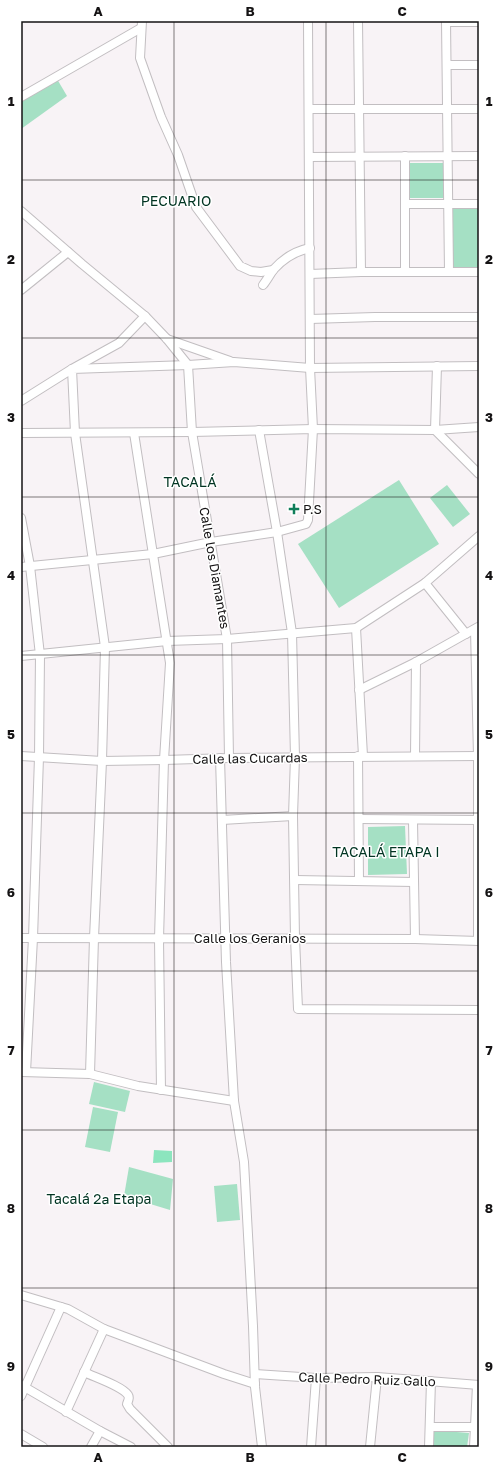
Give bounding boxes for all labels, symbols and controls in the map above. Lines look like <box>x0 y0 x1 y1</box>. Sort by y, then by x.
text: A <box>93 3 103 19</box>
text: B <box>245 3 255 19</box>
text: C <box>397 3 407 19</box>
text: 1 <box>8 93 15 109</box>
text: 1 <box>486 93 493 109</box>
district label: PECUARIO <box>141 192 211 209</box>
text: 2 <box>7 251 15 267</box>
text: 2 <box>485 251 493 267</box>
text: 3 <box>7 409 15 425</box>
text: 3 <box>485 409 493 425</box>
district label: TACALÁ <box>163 473 217 490</box>
place label: P.S <box>303 501 322 517</box>
marker: P.S <box>288 503 300 515</box>
street label: Calle los Diamantes <box>196 506 234 630</box>
text: 4 <box>7 567 15 583</box>
text: 4 <box>485 567 493 583</box>
text: 5 <box>7 726 15 742</box>
text: 5 <box>485 726 493 742</box>
street label: Calle las Cucardas <box>192 749 308 767</box>
district label: TACALÁ ETAPA I <box>332 843 440 860</box>
text: 6 <box>7 884 15 900</box>
text: 6 <box>485 884 493 900</box>
street label: Calle los Geranios <box>194 930 306 946</box>
text: 7 <box>7 1042 15 1058</box>
text: 7 <box>485 1042 493 1058</box>
district label: Tacalá 2ª Etapa <box>47 1190 151 1207</box>
text: 8 <box>7 1200 15 1216</box>
text: 8 <box>485 1200 493 1216</box>
text: 9 <box>7 1358 15 1374</box>
text: 9 <box>485 1358 493 1374</box>
street label: Calle Pedro Ruiz Gallo <box>298 1369 436 1389</box>
text: A <box>93 1449 103 1465</box>
text: B <box>245 1449 255 1465</box>
text: C <box>397 1449 407 1465</box>

